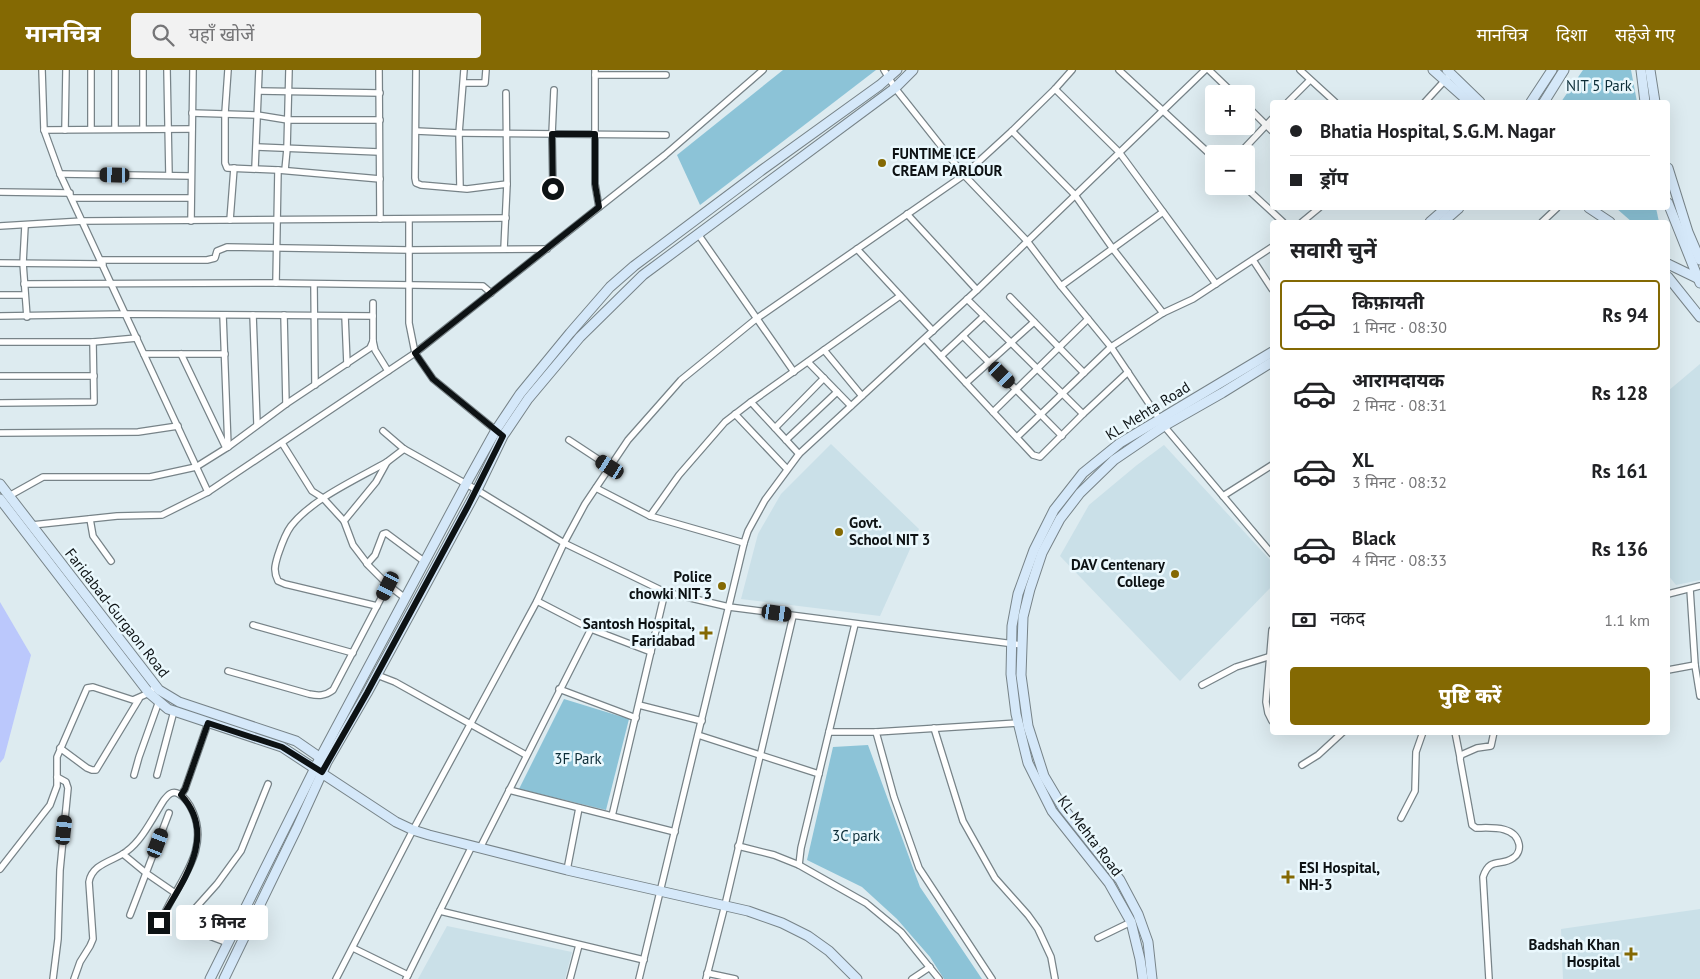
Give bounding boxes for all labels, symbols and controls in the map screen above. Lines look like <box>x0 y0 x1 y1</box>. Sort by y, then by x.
search box <box>131 13 481 58</box>
text: मानचित्र <box>25 18 101 49</box>
icon: search <box>149 21 177 49</box>
text: यहाँ खोजें <box>189 22 254 46</box>
text: मानचित्र <box>1476 23 1528 46</box>
text: दिशा <box>1556 23 1587 46</box>
text: सहेजे गए <box>1615 23 1675 46</box>
park label: NIT 5 Park <box>1566 76 1633 95</box>
map controls <box>1205 85 1255 195</box>
button: + <box>1205 85 1255 135</box>
text: Bhatia Hospital, S.G.M. Nagar <box>1320 119 1555 143</box>
place label: FUNTIME ICE CREAM PARLOUR <box>892 144 1002 180</box>
button: − <box>1205 145 1255 195</box>
marker: FUNTIME ICE CREAM PARLOUR <box>876 157 888 169</box>
text: ड्रॉप <box>1320 166 1348 190</box>
car <box>99 167 130 183</box>
route start <box>542 178 564 200</box>
text: सवारी चुनें <box>1290 236 1377 264</box>
text: किफ़ायती <box>1352 290 1424 314</box>
icon: car <box>1292 293 1337 338</box>
text: Rs 94 <box>1602 303 1648 327</box>
text: 1 मिनट · 08:30 <box>1352 317 1447 337</box>
car <box>986 359 1017 391</box>
text: आरामदायक <box>1352 368 1444 392</box>
icon: car <box>1292 371 1337 416</box>
street label: KL Mehta Road <box>1102 377 1194 444</box>
text: Rs 128 <box>1591 381 1648 405</box>
text: 2 मिनट · 08:31 <box>1352 395 1447 415</box>
text: XL <box>1352 448 1374 472</box>
icon: car <box>1292 449 1337 494</box>
car <box>593 453 626 481</box>
text: Rs 161 <box>1591 459 1648 483</box>
text: 3 मिनट · 08:32 <box>1352 472 1447 492</box>
place label: Govt. School NIT 3 <box>849 513 930 549</box>
marker: Govt. School NIT 3 <box>833 526 845 538</box>
text: Black <box>1352 526 1396 550</box>
icon: car <box>1292 527 1337 572</box>
text: Rs 136 <box>1591 537 1648 561</box>
street label: Faridabad-Gurgaon Road <box>61 544 174 681</box>
text: 4 मिनट · 08:33 <box>1352 550 1447 570</box>
place label: DAV Centenary College <box>1071 555 1166 591</box>
place label: Police chowki NIT 3 <box>629 567 712 603</box>
marker: DAV Centenary College <box>1169 568 1181 580</box>
car <box>374 569 401 603</box>
marker: Police chowki NIT 3 <box>716 580 728 592</box>
car <box>761 603 792 623</box>
icon: cash <box>1290 606 1318 634</box>
text: नकद <box>1330 606 1365 630</box>
text: 1.1 km <box>1604 610 1650 630</box>
place label: Santosh Hospital, Faridabad <box>583 614 695 650</box>
marker: Santosh Hospital, Faridabad <box>699 626 713 640</box>
button: पुष्टि करें <box>1290 667 1650 725</box>
park label: 3F Park <box>554 749 603 768</box>
street label: KL Mehta Road <box>1054 792 1127 880</box>
car <box>54 814 73 846</box>
car <box>145 826 170 860</box>
park label: 3C park <box>832 826 881 845</box>
place label: ESI Hospital, NH-3 <box>1299 858 1380 894</box>
marker: ESI Hospital, NH-3 <box>1281 870 1295 884</box>
callout: 3 मिनट <box>176 906 269 940</box>
route end <box>148 912 170 934</box>
text: 3 मिनट <box>198 912 246 932</box>
place label: Badshah Khan Hospital <box>1529 935 1621 971</box>
marker: Badshah Khan Hospital <box>1624 947 1638 961</box>

